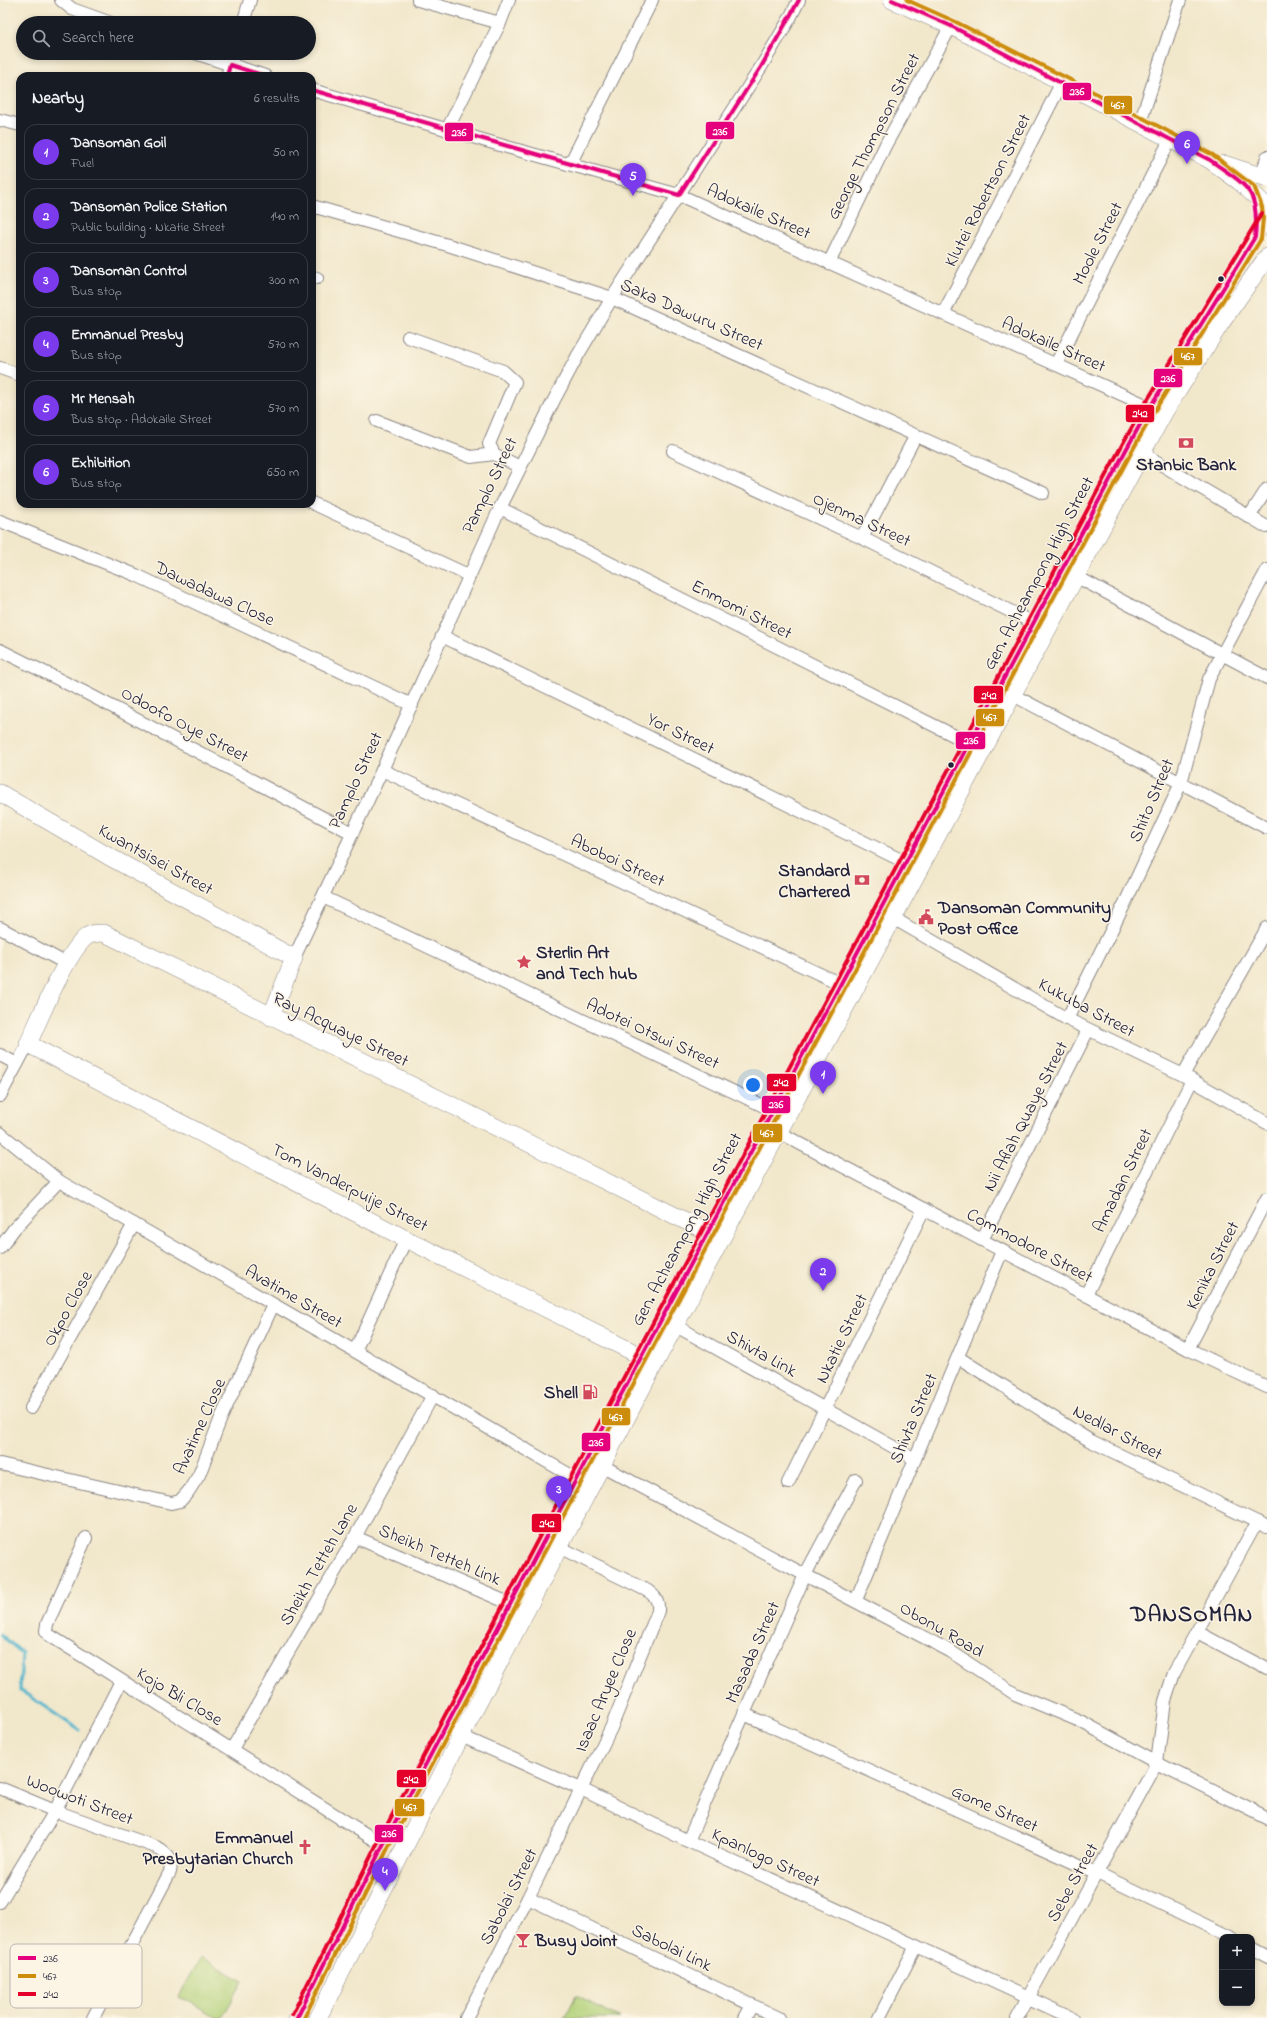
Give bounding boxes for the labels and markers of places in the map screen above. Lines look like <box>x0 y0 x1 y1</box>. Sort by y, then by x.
pin: 6 <box>1174 131 1200 164</box>
pin: 5 <box>620 163 646 196</box>
unlabelled marker <box>1216 274 1226 284</box>
bank icon: Stanbic Bank <box>1177 434 1195 452</box>
place label: Stanbic Bank <box>1136 453 1237 479</box>
unlabelled marker <box>946 760 956 770</box>
place label: Standard Chartered <box>778 859 851 906</box>
bank icon: Standard Chartered <box>853 871 871 889</box>
place label: Dansoman Community Post Office <box>937 896 1111 943</box>
public building icon: Dansoman Community Post Office <box>917 908 935 926</box>
place label: Sterlin Art and Tech hub <box>536 941 637 988</box>
place icon: Sterlin Art and Tech hub <box>515 953 533 971</box>
pin: 1 <box>810 1061 836 1094</box>
pin: 2 <box>810 1258 836 1291</box>
place label: Shell <box>544 1381 578 1407</box>
fuel station icon: Shell <box>581 1383 599 1401</box>
pin: 3 <box>546 1476 572 1509</box>
place label: Emmanuel Presbytarian Church <box>143 1826 293 1874</box>
church icon: Emmanuel Presbytarian Church <box>296 1838 314 1856</box>
pin: 4 <box>372 1858 398 1891</box>
place label: Busy Joint <box>534 1929 618 1956</box>
bar icon: Busy Joint <box>514 1931 532 1949</box>

